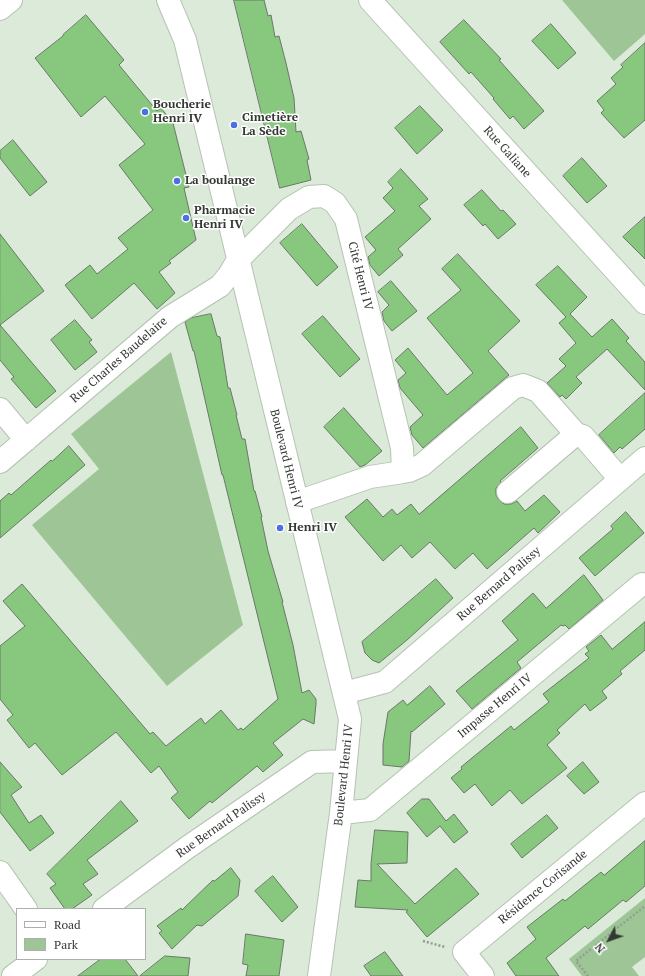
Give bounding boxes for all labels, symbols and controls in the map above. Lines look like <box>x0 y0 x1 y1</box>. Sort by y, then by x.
place label: Boucherie Henri IV <box>153 98 211 126</box>
marker: Boucherie Henri IV <box>140 107 150 117</box>
place label: Cimetière La Sède <box>242 111 298 139</box>
marker: Cimetière La Sède <box>229 120 239 130</box>
street label: Rue Galiane <box>480 123 534 181</box>
place label: La boulange <box>185 174 255 188</box>
marker: La boulange <box>172 176 182 186</box>
place label: Pharmacie Henri IV <box>194 204 255 232</box>
marker: Pharmacie Henri IV <box>181 213 191 223</box>
street label: Cité Henri IV <box>345 240 375 312</box>
street label: Rue Charles Baudelaire <box>68 314 170 406</box>
street label: Boulevard Henri IV <box>267 408 305 510</box>
place label: Henri IV <box>288 521 337 535</box>
marker: Henri IV <box>275 523 285 533</box>
street label: Rue Bernard Palissy <box>454 544 544 624</box>
street label: Impasse Henri IV <box>455 671 535 741</box>
street label: Boulevard Henri IV <box>332 723 356 827</box>
street label: Rue Bernard Palissy <box>174 789 268 861</box>
street label: Résidence Corisande <box>496 847 590 927</box>
legend <box>16 908 146 960</box>
text: Road <box>54 917 81 932</box>
north arrow <box>589 920 629 960</box>
text: Park <box>54 937 78 952</box>
text: N <box>592 940 608 956</box>

